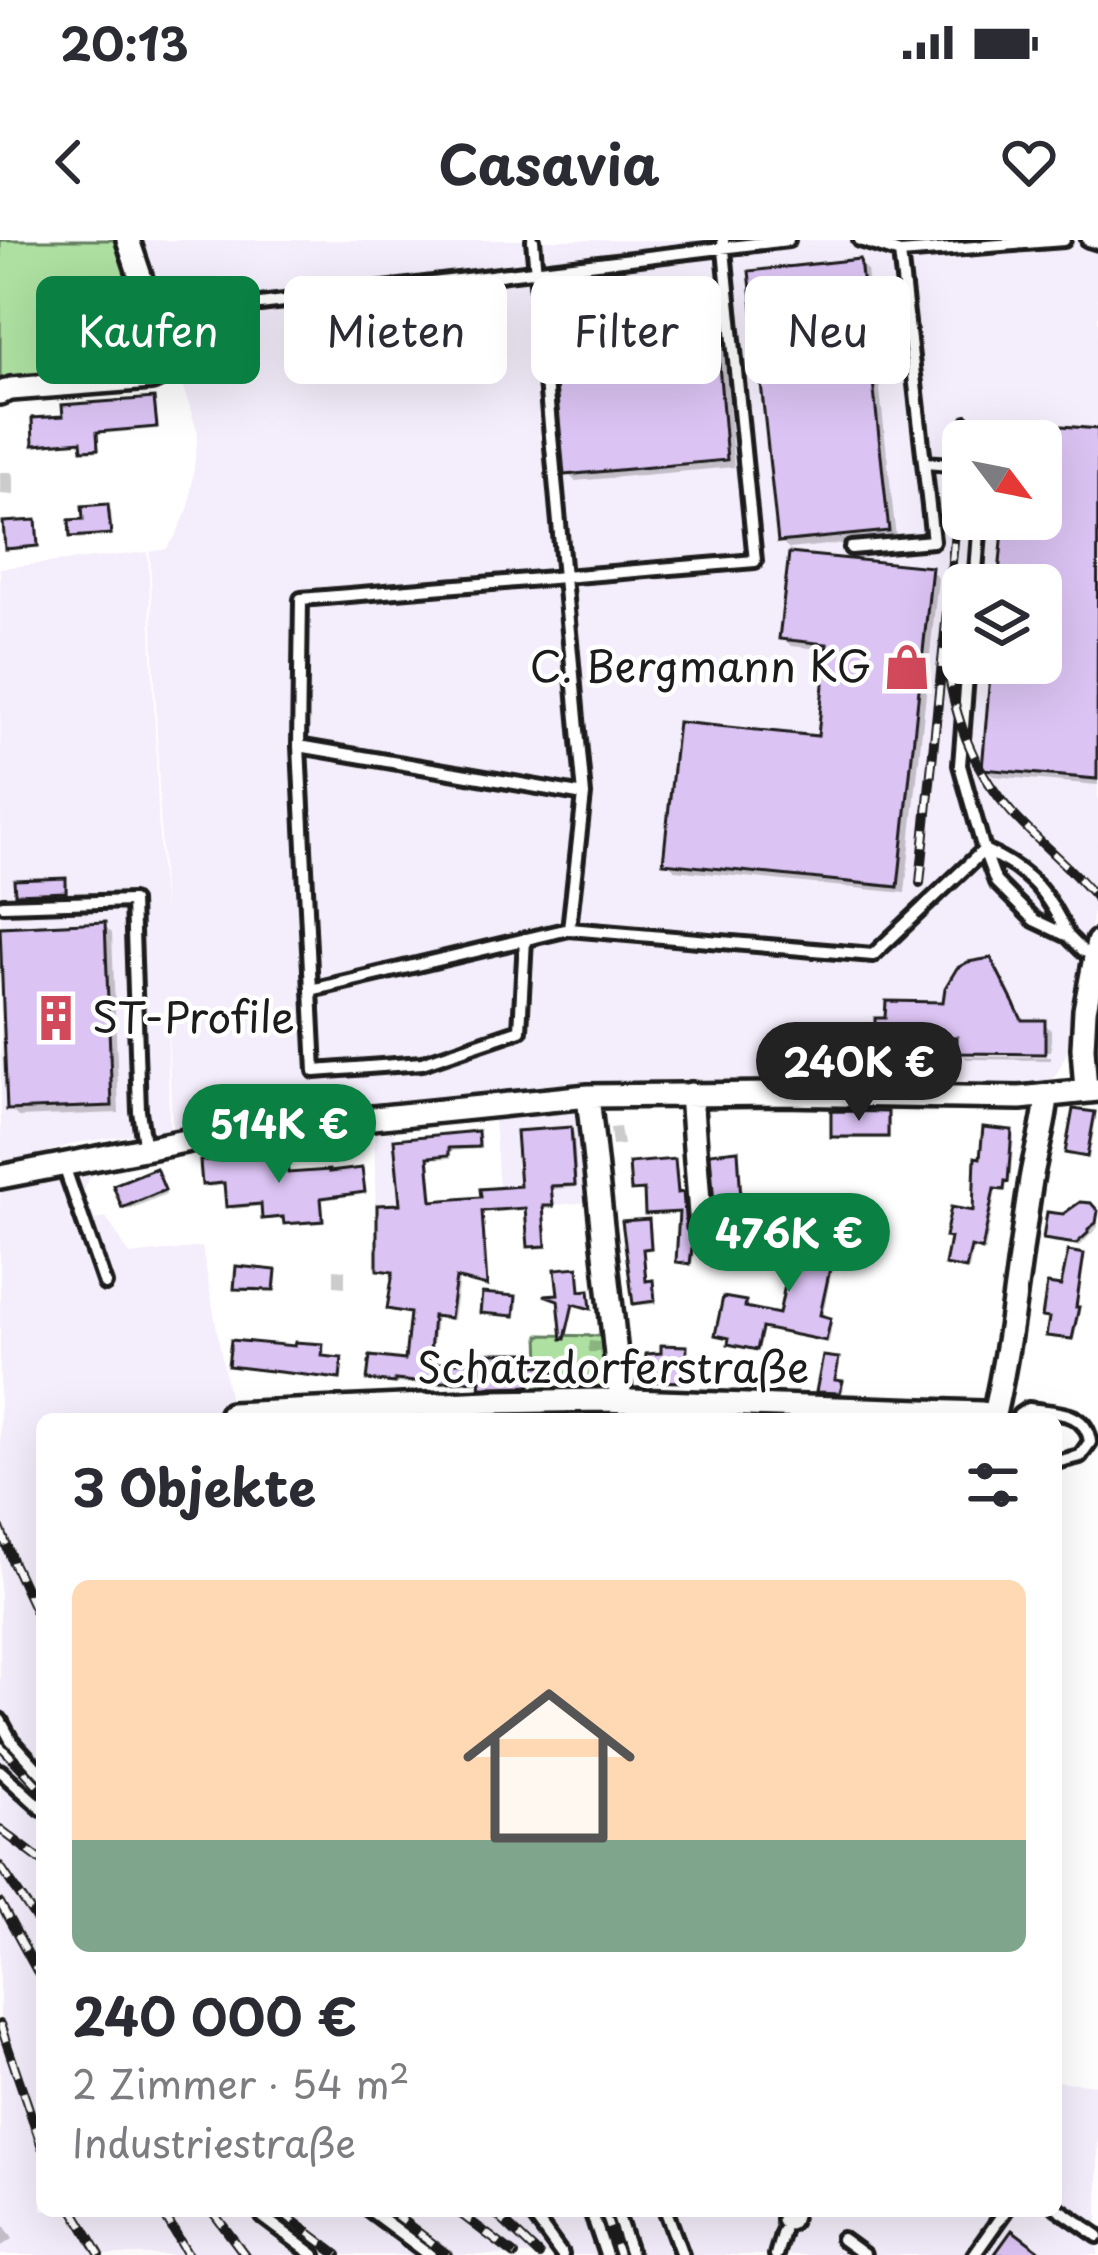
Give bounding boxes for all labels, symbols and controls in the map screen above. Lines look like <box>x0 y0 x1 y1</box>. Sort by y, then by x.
text: 20:13 <box>60 8 189 76</box>
text: Casavia <box>438 122 660 203</box>
icon: back <box>36 129 102 195</box>
icon: heart <box>996 129 1062 195</box>
chip: Kaufen <box>36 276 260 384</box>
chip: Mieten <box>284 276 507 384</box>
chip: Filter <box>531 276 721 384</box>
chip: Neu <box>745 276 910 384</box>
north arrow <box>942 420 1062 540</box>
map controls <box>942 420 1062 684</box>
button: layers <box>942 564 1062 684</box>
place label: C. Bergmann KG <box>530 633 871 696</box>
shop icon: C. Bergmann KG <box>882 642 932 692</box>
place label: ST-Profile <box>92 984 295 1047</box>
building icon: ST-Profile <box>31 993 81 1043</box>
pin: 240K € <box>761 1022 957 1124</box>
text: 240K € <box>783 1031 935 1090</box>
pin: 514K € <box>181 1084 377 1186</box>
text: 514K € <box>209 1093 349 1152</box>
pin: 476K € <box>691 1193 887 1295</box>
text: 476K € <box>715 1202 863 1261</box>
street label: Schatzdorferstraße <box>417 1334 809 1397</box>
text: 3 Objekte <box>72 1447 316 1524</box>
icon: filters <box>960 1452 1026 1518</box>
icon: home <box>441 1658 657 1874</box>
text: 240 000 € <box>72 1976 357 2053</box>
text: 2 Zimmer · 54 m² <box>72 2053 410 2112</box>
text: Industriestraße <box>72 2112 356 2171</box>

